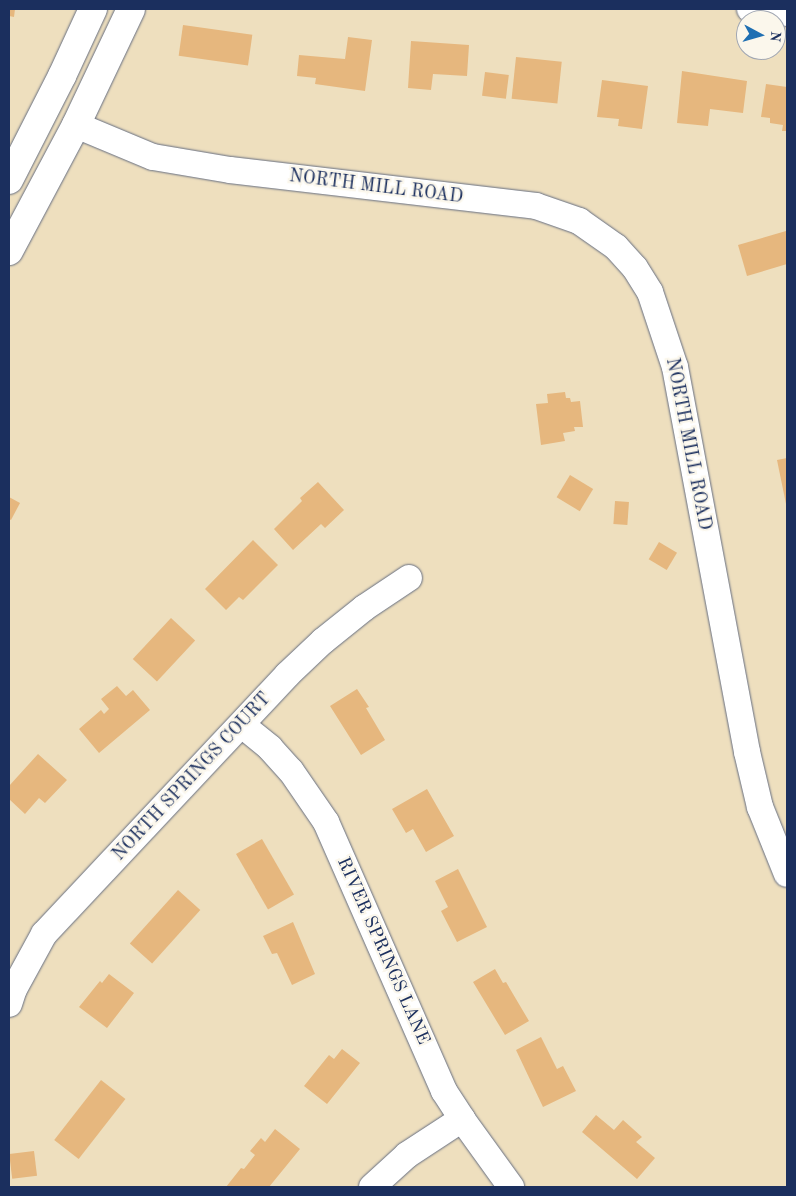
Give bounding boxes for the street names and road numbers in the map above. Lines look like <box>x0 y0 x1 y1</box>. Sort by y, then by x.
street label: NORTH MILL ROAD <box>288 166 464 208</box>
street label: NORTH MILL ROAD <box>661 356 715 532</box>
street label: NORTH SPRINGS COURT <box>108 689 276 865</box>
street label: RIVER SPRINGS LANE <box>332 854 434 1048</box>

